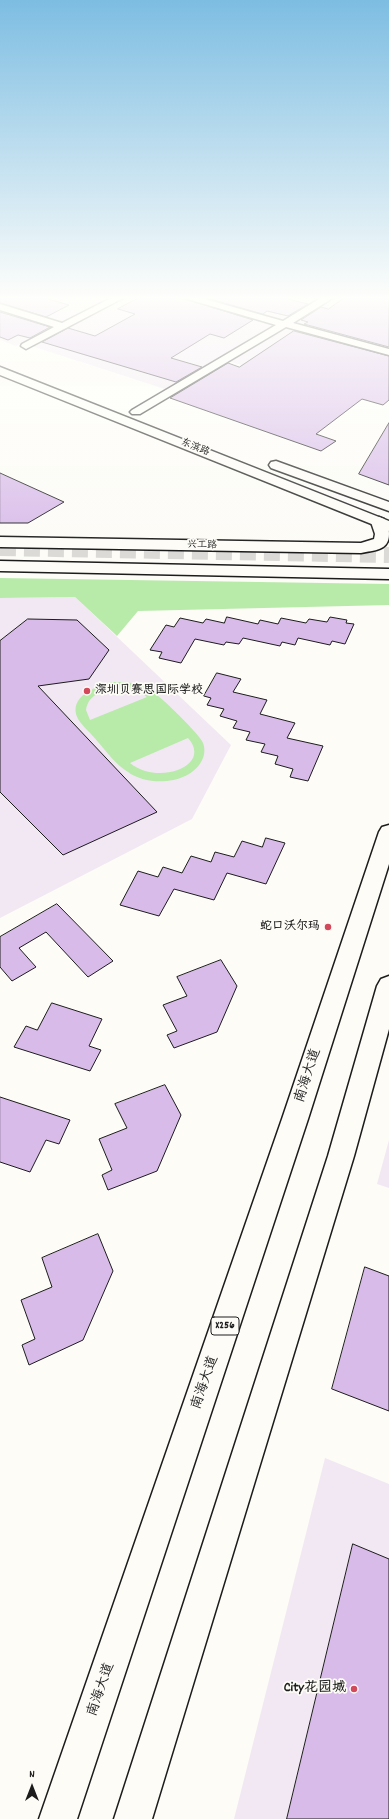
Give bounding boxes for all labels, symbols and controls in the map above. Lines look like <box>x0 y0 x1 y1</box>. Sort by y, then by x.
street label: 东滨路 <box>179 437 211 459</box>
street label: 兴工路 <box>187 540 217 552</box>
place label: 深圳贝赛思国际学校 <box>95 684 203 698</box>
marker: 深圳贝赛思国际学校 <box>82 686 92 696</box>
place label: 蛇口沃尔玛 <box>260 920 320 934</box>
marker: 蛇口沃尔玛 <box>323 922 333 932</box>
street label: 南海大道 <box>292 1047 326 1105</box>
road number: X256 <box>211 1317 239 1335</box>
street label: 南海大道 <box>189 1354 223 1412</box>
street label: 南海大道 <box>85 1661 119 1719</box>
place label: City花园城 <box>284 1681 346 1697</box>
marker: City花园城 <box>349 1684 359 1694</box>
north arrow <box>12 1767 52 1807</box>
text: N <box>29 1767 35 1783</box>

